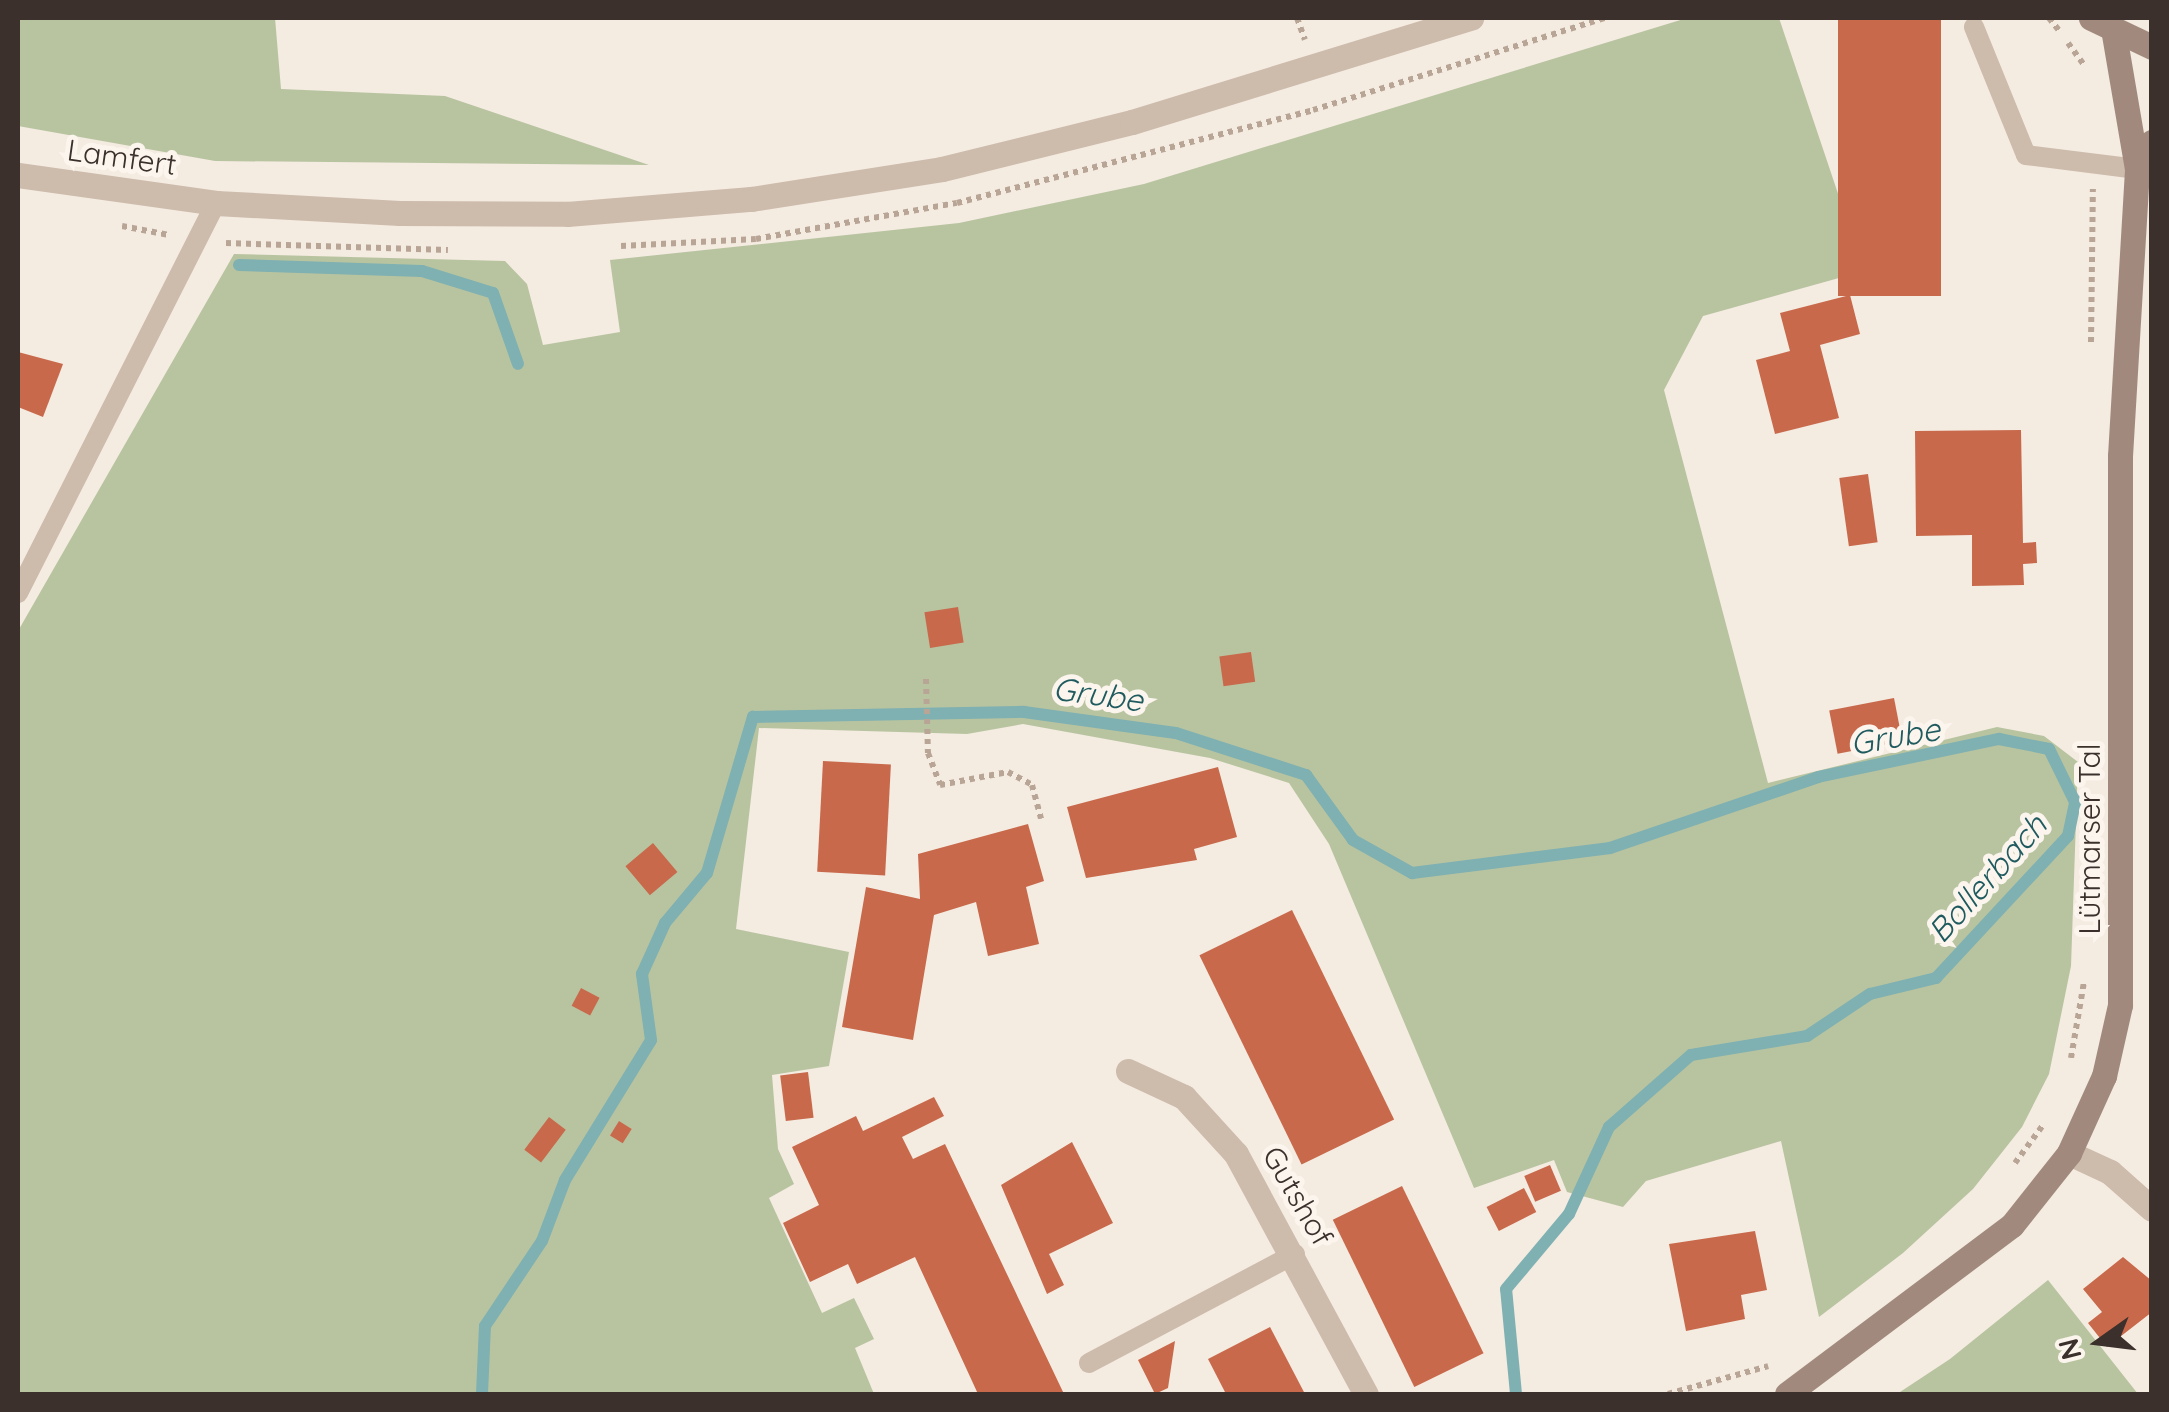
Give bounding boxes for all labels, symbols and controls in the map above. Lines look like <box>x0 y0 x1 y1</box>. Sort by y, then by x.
street label: Lamfert <box>65 132 179 182</box>
water label: Grube <box>1051 669 1145 719</box>
water label: Grube <box>1847 709 1943 763</box>
street label: Lütmarser Tal <box>2071 743 2107 935</box>
water label: Bollerbach <box>1920 806 2054 950</box>
street label: Gutshof <box>1255 1140 1341 1252</box>
north arrow <box>2049 1292 2149 1392</box>
text: N <box>2050 1335 2089 1364</box>

